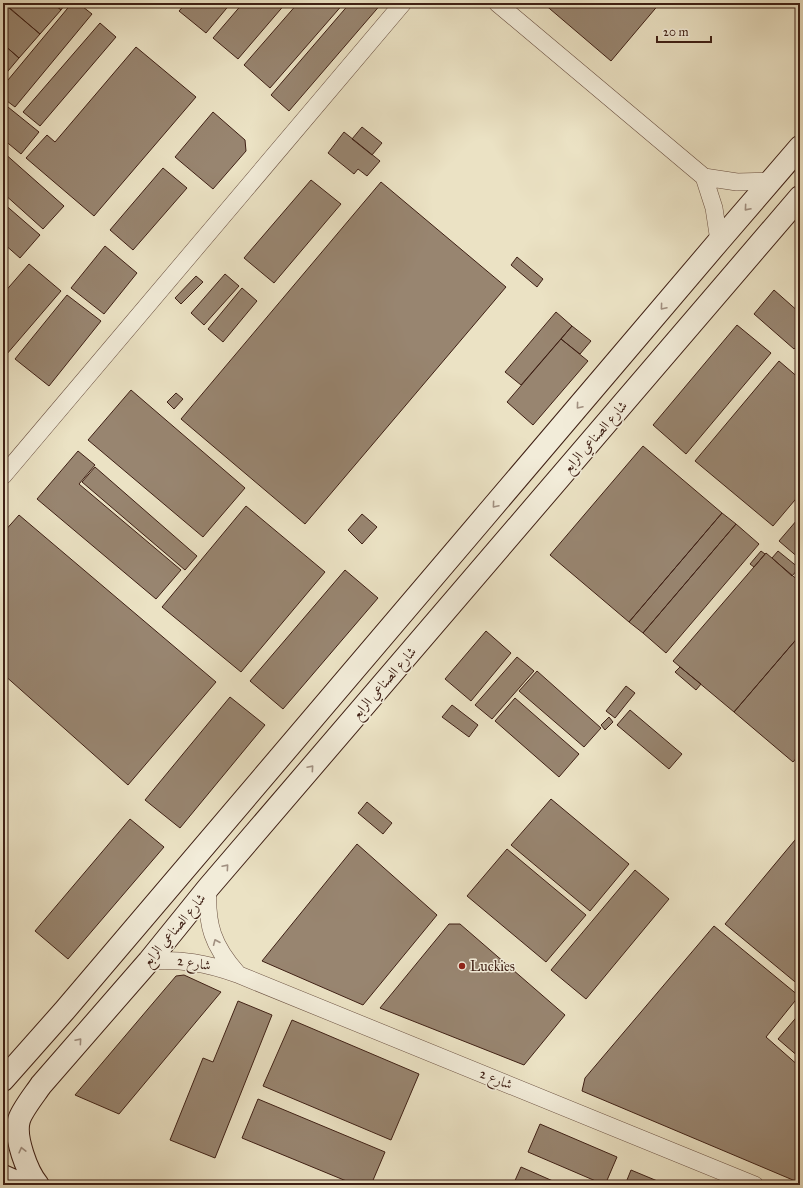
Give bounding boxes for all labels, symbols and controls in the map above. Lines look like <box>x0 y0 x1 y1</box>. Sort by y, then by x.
scale bar <box>657 18 711 44</box>
text: 20 m <box>663 25 689 39</box>
one-way arrow <box>744 203 752 211</box>
one-way arrow <box>660 303 667 310</box>
street label: شارع الصناعي الرابع <box>559 397 635 480</box>
one-way arrow <box>576 402 583 409</box>
one-way arrow <box>492 501 499 508</box>
street label: شارع الصناعي الرابع <box>348 643 424 726</box>
one-way arrow <box>306 766 313 773</box>
one-way arrow <box>222 864 229 872</box>
street label: شارع الصناعي الرابع <box>138 890 213 973</box>
one-way arrow <box>212 938 220 945</box>
street label: شارع 2 <box>175 952 212 977</box>
place label: Luckies <box>470 958 515 975</box>
marker: Luckies <box>457 961 467 971</box>
one-way arrow <box>75 1038 82 1046</box>
street label: شارع 2 <box>476 1065 515 1096</box>
one-way arrow <box>18 1147 26 1153</box>

